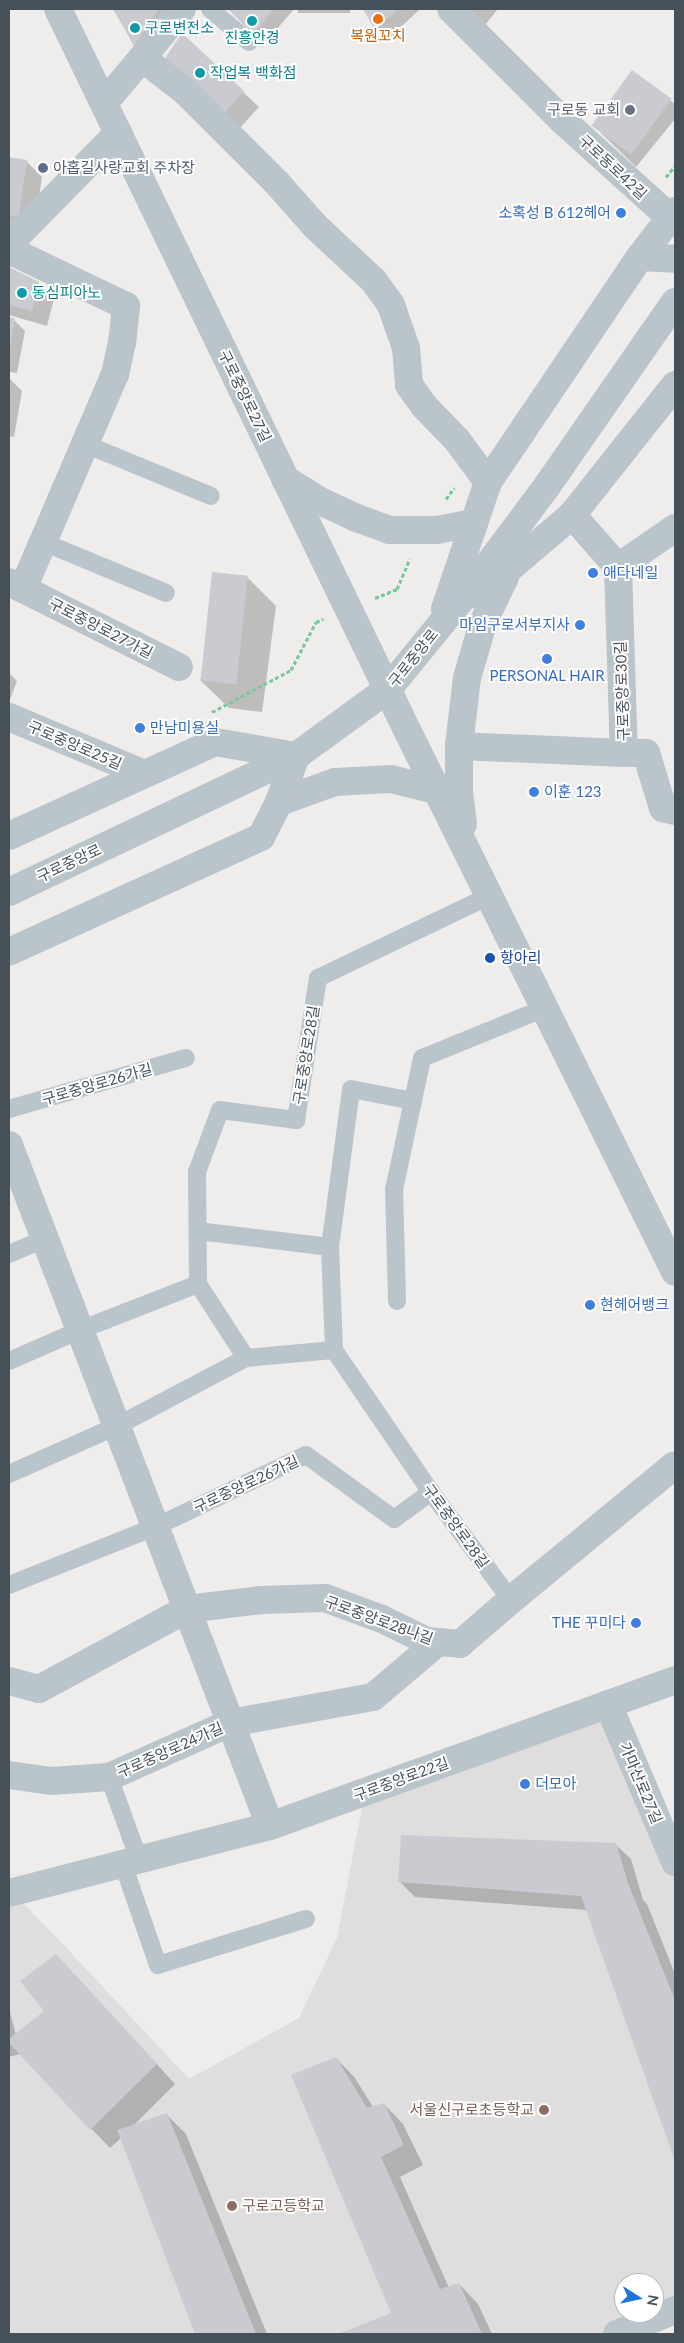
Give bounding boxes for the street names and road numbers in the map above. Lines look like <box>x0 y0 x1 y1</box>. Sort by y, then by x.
street label: 구로동로42길 <box>575 131 651 203</box>
street label: 구로중앙로27길 <box>215 347 275 445</box>
street label: 구로중앙로27가길 <box>46 594 156 662</box>
street label: 구로중앙로 <box>384 626 442 690</box>
street label: 구로중앙로30길 <box>611 641 633 741</box>
street label: 구로중앙로25길 <box>25 717 125 773</box>
street label: 구로중앙로 <box>34 840 104 886</box>
street label: 구로중앙로28길 <box>289 1004 323 1106</box>
street label: 구로중앙로26가길 <box>40 1060 154 1108</box>
street label: 구로중앙로26가길 <box>191 1452 301 1516</box>
street label: 구로중앙로28길 <box>419 1480 493 1572</box>
street label: 구로중앙로28나길 <box>322 1592 436 1648</box>
street label: 구로중앙로24가길 <box>114 1719 226 1781</box>
street label: 가마산로27길 <box>616 1740 666 1826</box>
street label: 구로중앙로22길 <box>351 1753 451 1805</box>

